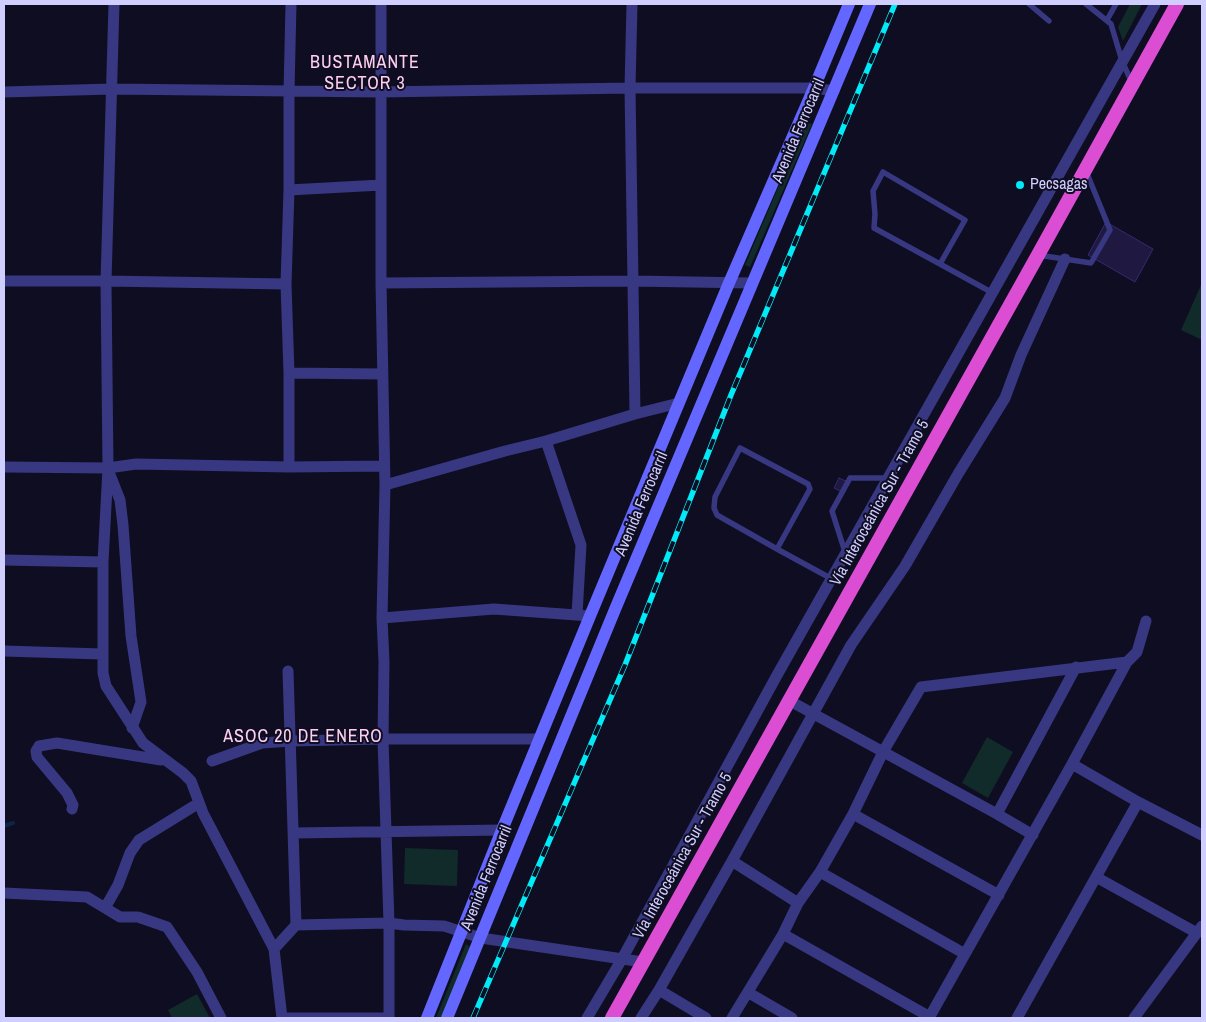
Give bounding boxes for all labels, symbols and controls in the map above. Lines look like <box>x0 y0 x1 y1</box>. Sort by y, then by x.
district label: BUSTAMANTE SECTOR 3 <box>309 52 421 94</box>
street label: Avenida Ferrocarril <box>768 76 830 186</box>
place label: Pecsagas <box>1030 175 1088 195</box>
marker: Pecsagas <box>1014 179 1026 191</box>
street label: Vía Interoceánica Sur - Tramo 5 <box>826 417 934 589</box>
street label: Avenida Ferrocarril <box>611 449 673 559</box>
district label: ASOC 20 DE ENERO <box>221 726 385 748</box>
street label: Vía Interoceánica Sur - Tramo 5 <box>629 770 737 942</box>
street label: Avenida Ferrocarril <box>457 823 517 933</box>

